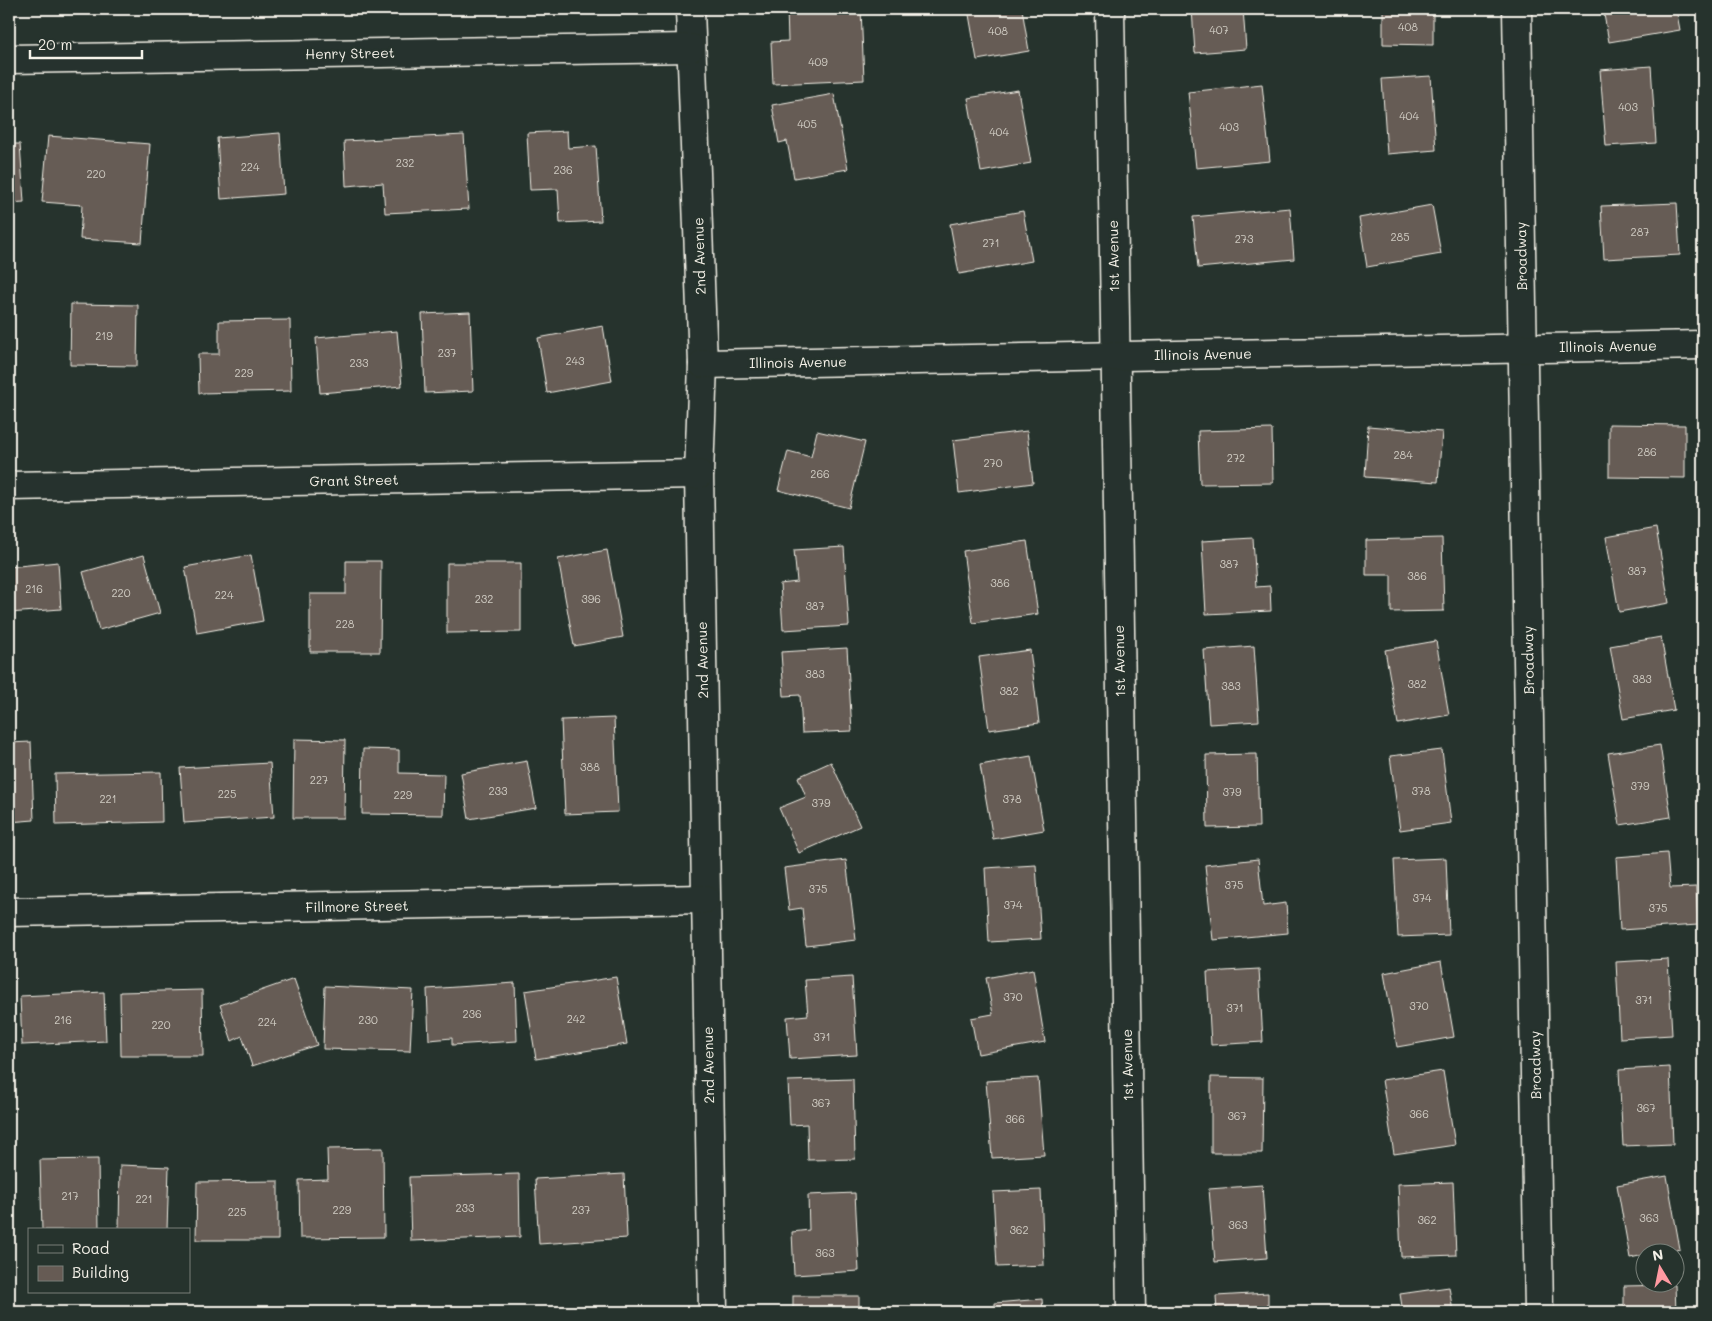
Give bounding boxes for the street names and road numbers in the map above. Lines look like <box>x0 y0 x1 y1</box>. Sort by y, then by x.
street label: Henry Street <box>305 43 395 63</box>
street label: 2nd Avenue <box>688 217 710 295</box>
street label: 1st Avenue <box>1103 220 1123 292</box>
street label: Broadway <box>1511 222 1531 290</box>
street label: Illinois Avenue <box>1559 336 1657 356</box>
street label: Illinois Avenue <box>1154 344 1252 364</box>
street label: Illinois Avenue <box>749 352 847 372</box>
street label: Grant Street <box>309 470 399 490</box>
street label: 2nd Avenue <box>692 621 712 699</box>
street label: 1st Avenue <box>1109 625 1129 697</box>
street label: Broadway <box>1518 626 1538 694</box>
street label: Fillmore Street <box>305 896 409 916</box>
street label: 2nd Avenue <box>698 1026 718 1104</box>
street label: 1st Avenue <box>1117 1029 1137 1101</box>
street label: Broadway <box>1525 1031 1545 1099</box>

